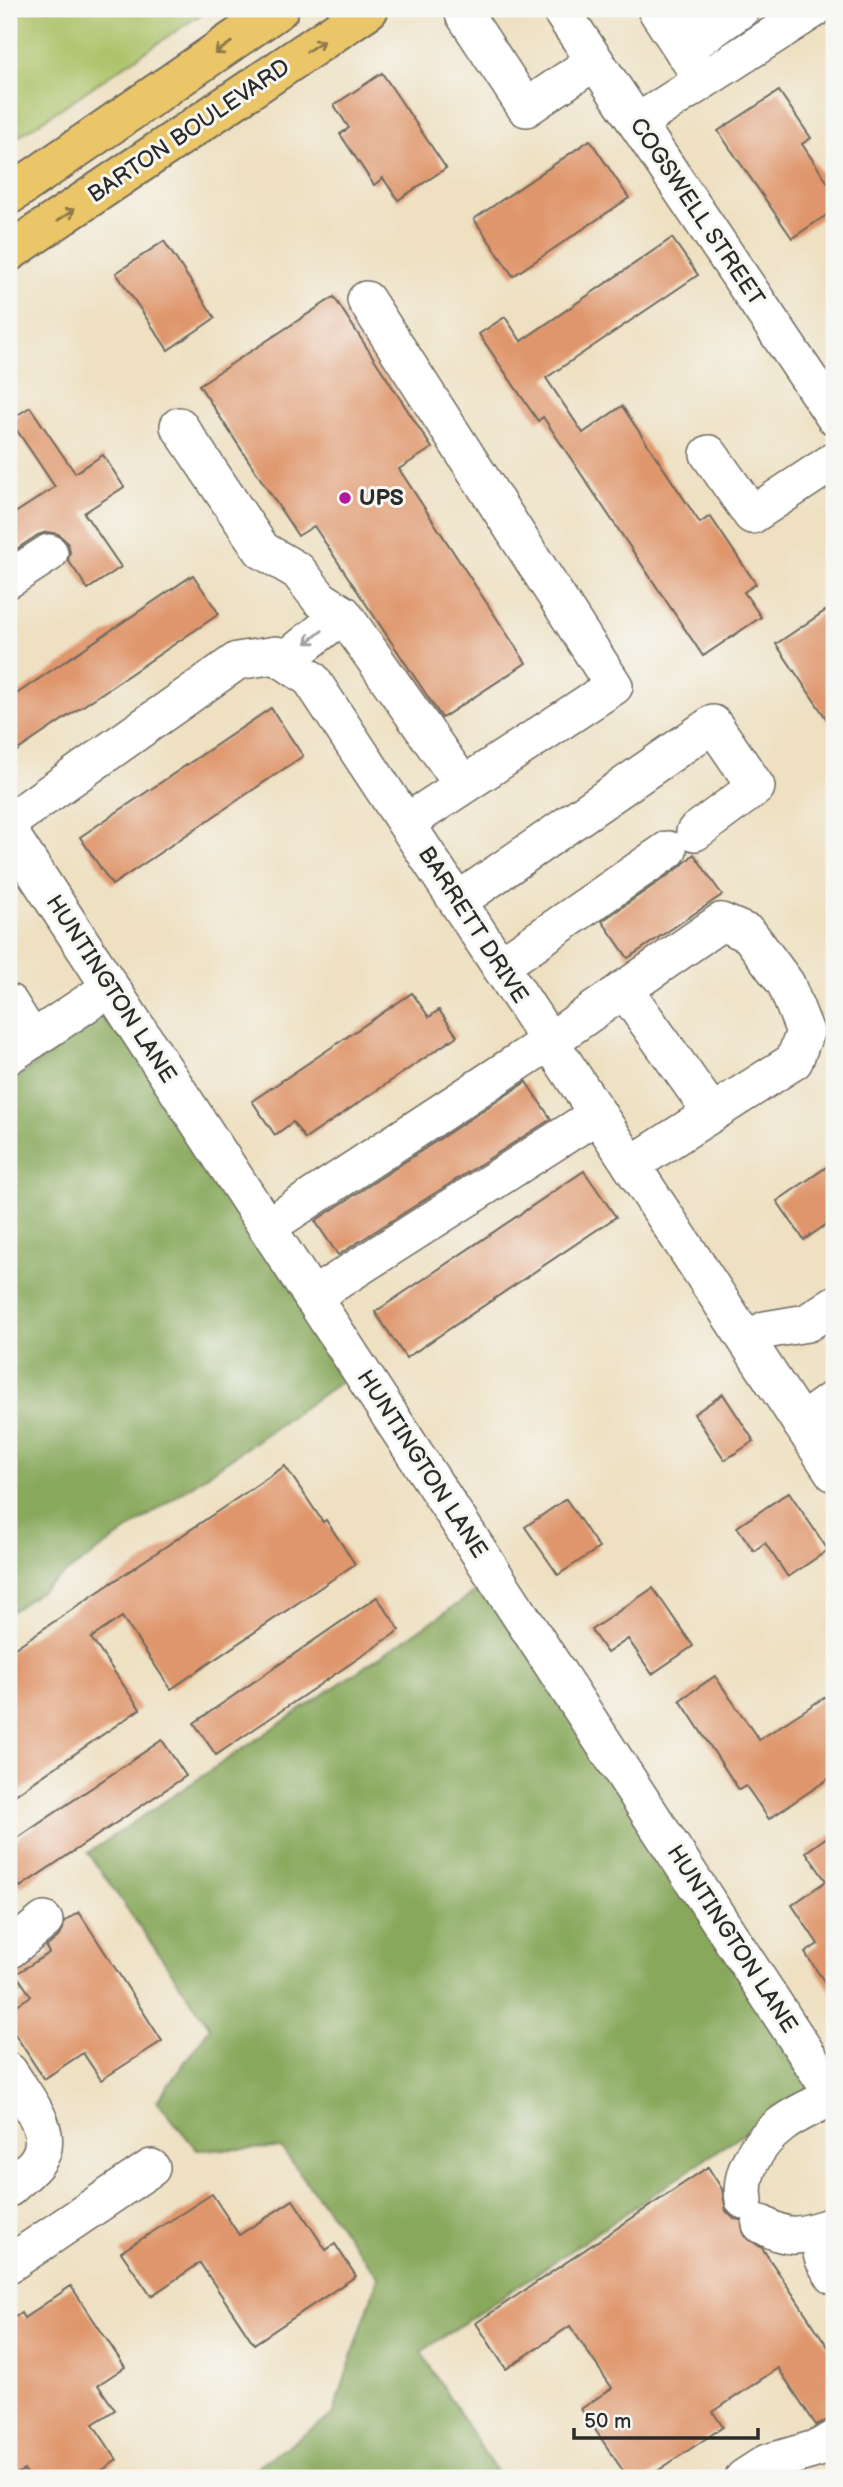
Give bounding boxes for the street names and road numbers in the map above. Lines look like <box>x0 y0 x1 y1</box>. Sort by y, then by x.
street label: BARTON BOULEVARD <box>83 53 295 209</box>
street label: COGSWELL STREET <box>624 113 770 312</box>
street label: BARRETT DRIVE <box>412 841 534 1009</box>
street label: HUNTINGTON LANE <box>40 890 182 1088</box>
street label: HUNTINGTON LANE <box>351 1365 493 1563</box>
street label: HUNTINGTON LANE <box>661 1840 803 2038</box>

